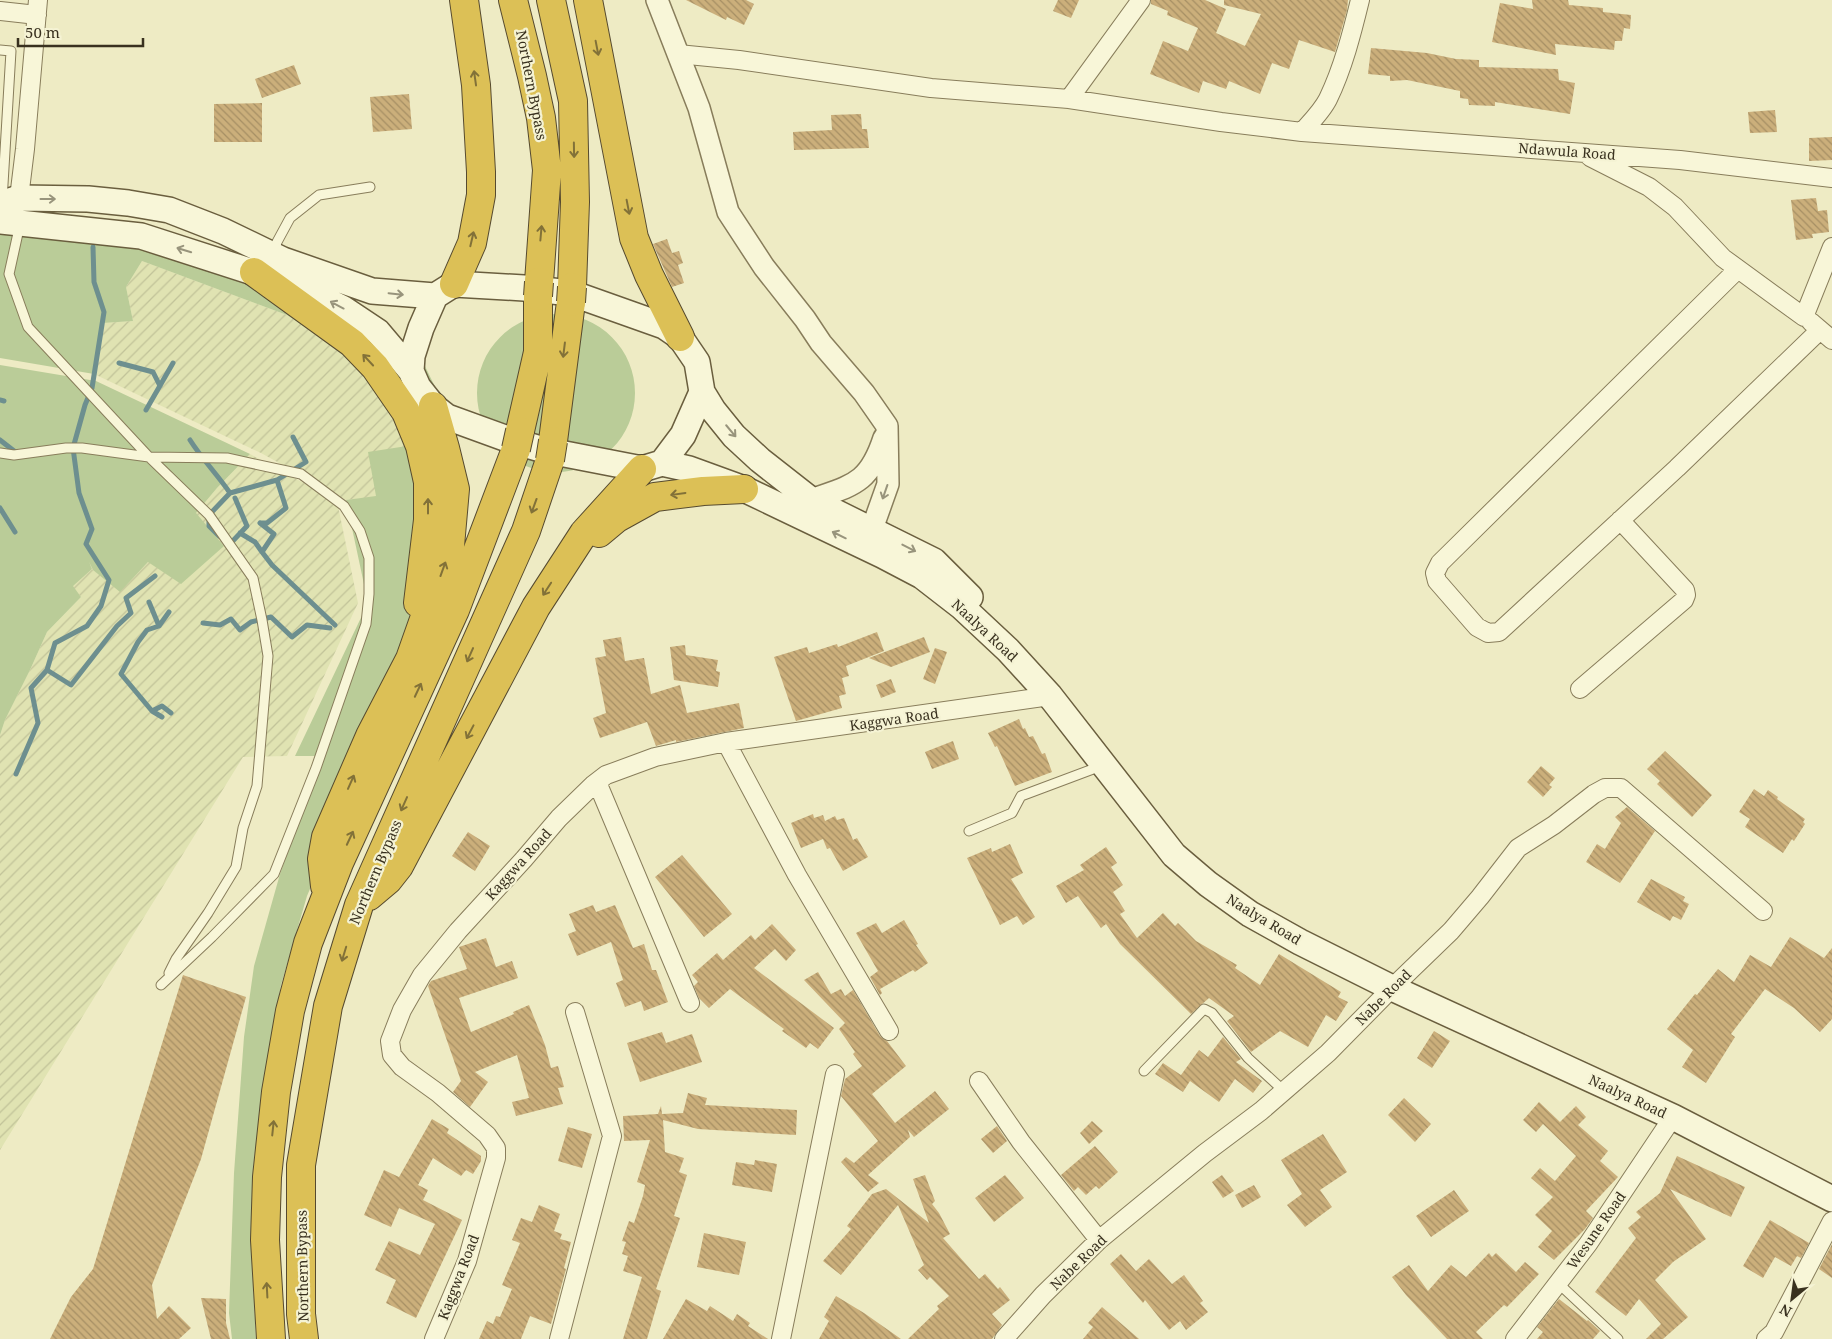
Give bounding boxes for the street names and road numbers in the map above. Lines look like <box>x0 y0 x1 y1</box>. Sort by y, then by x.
street label: Northern Bypass <box>512 28 552 142</box>
street label: Ndawula Road <box>1518 138 1617 164</box>
street label: Naalya Road <box>948 594 1022 666</box>
street label: Kaggwa Road <box>848 703 940 735</box>
street label: Northern Bypass <box>344 817 406 927</box>
street label: Kaggwa Road <box>481 824 555 904</box>
street label: Naalya Road <box>1223 889 1305 949</box>
street label: Nabe Road <box>1351 965 1415 1029</box>
street label: Naalya Road <box>1586 1070 1670 1123</box>
street label: Wesune Road <box>1562 1187 1630 1272</box>
street label: Northern Bypass <box>292 1210 312 1322</box>
street label: Nabe Road <box>1045 1230 1111 1294</box>
street label: Kaggwa Road <box>433 1231 483 1322</box>

